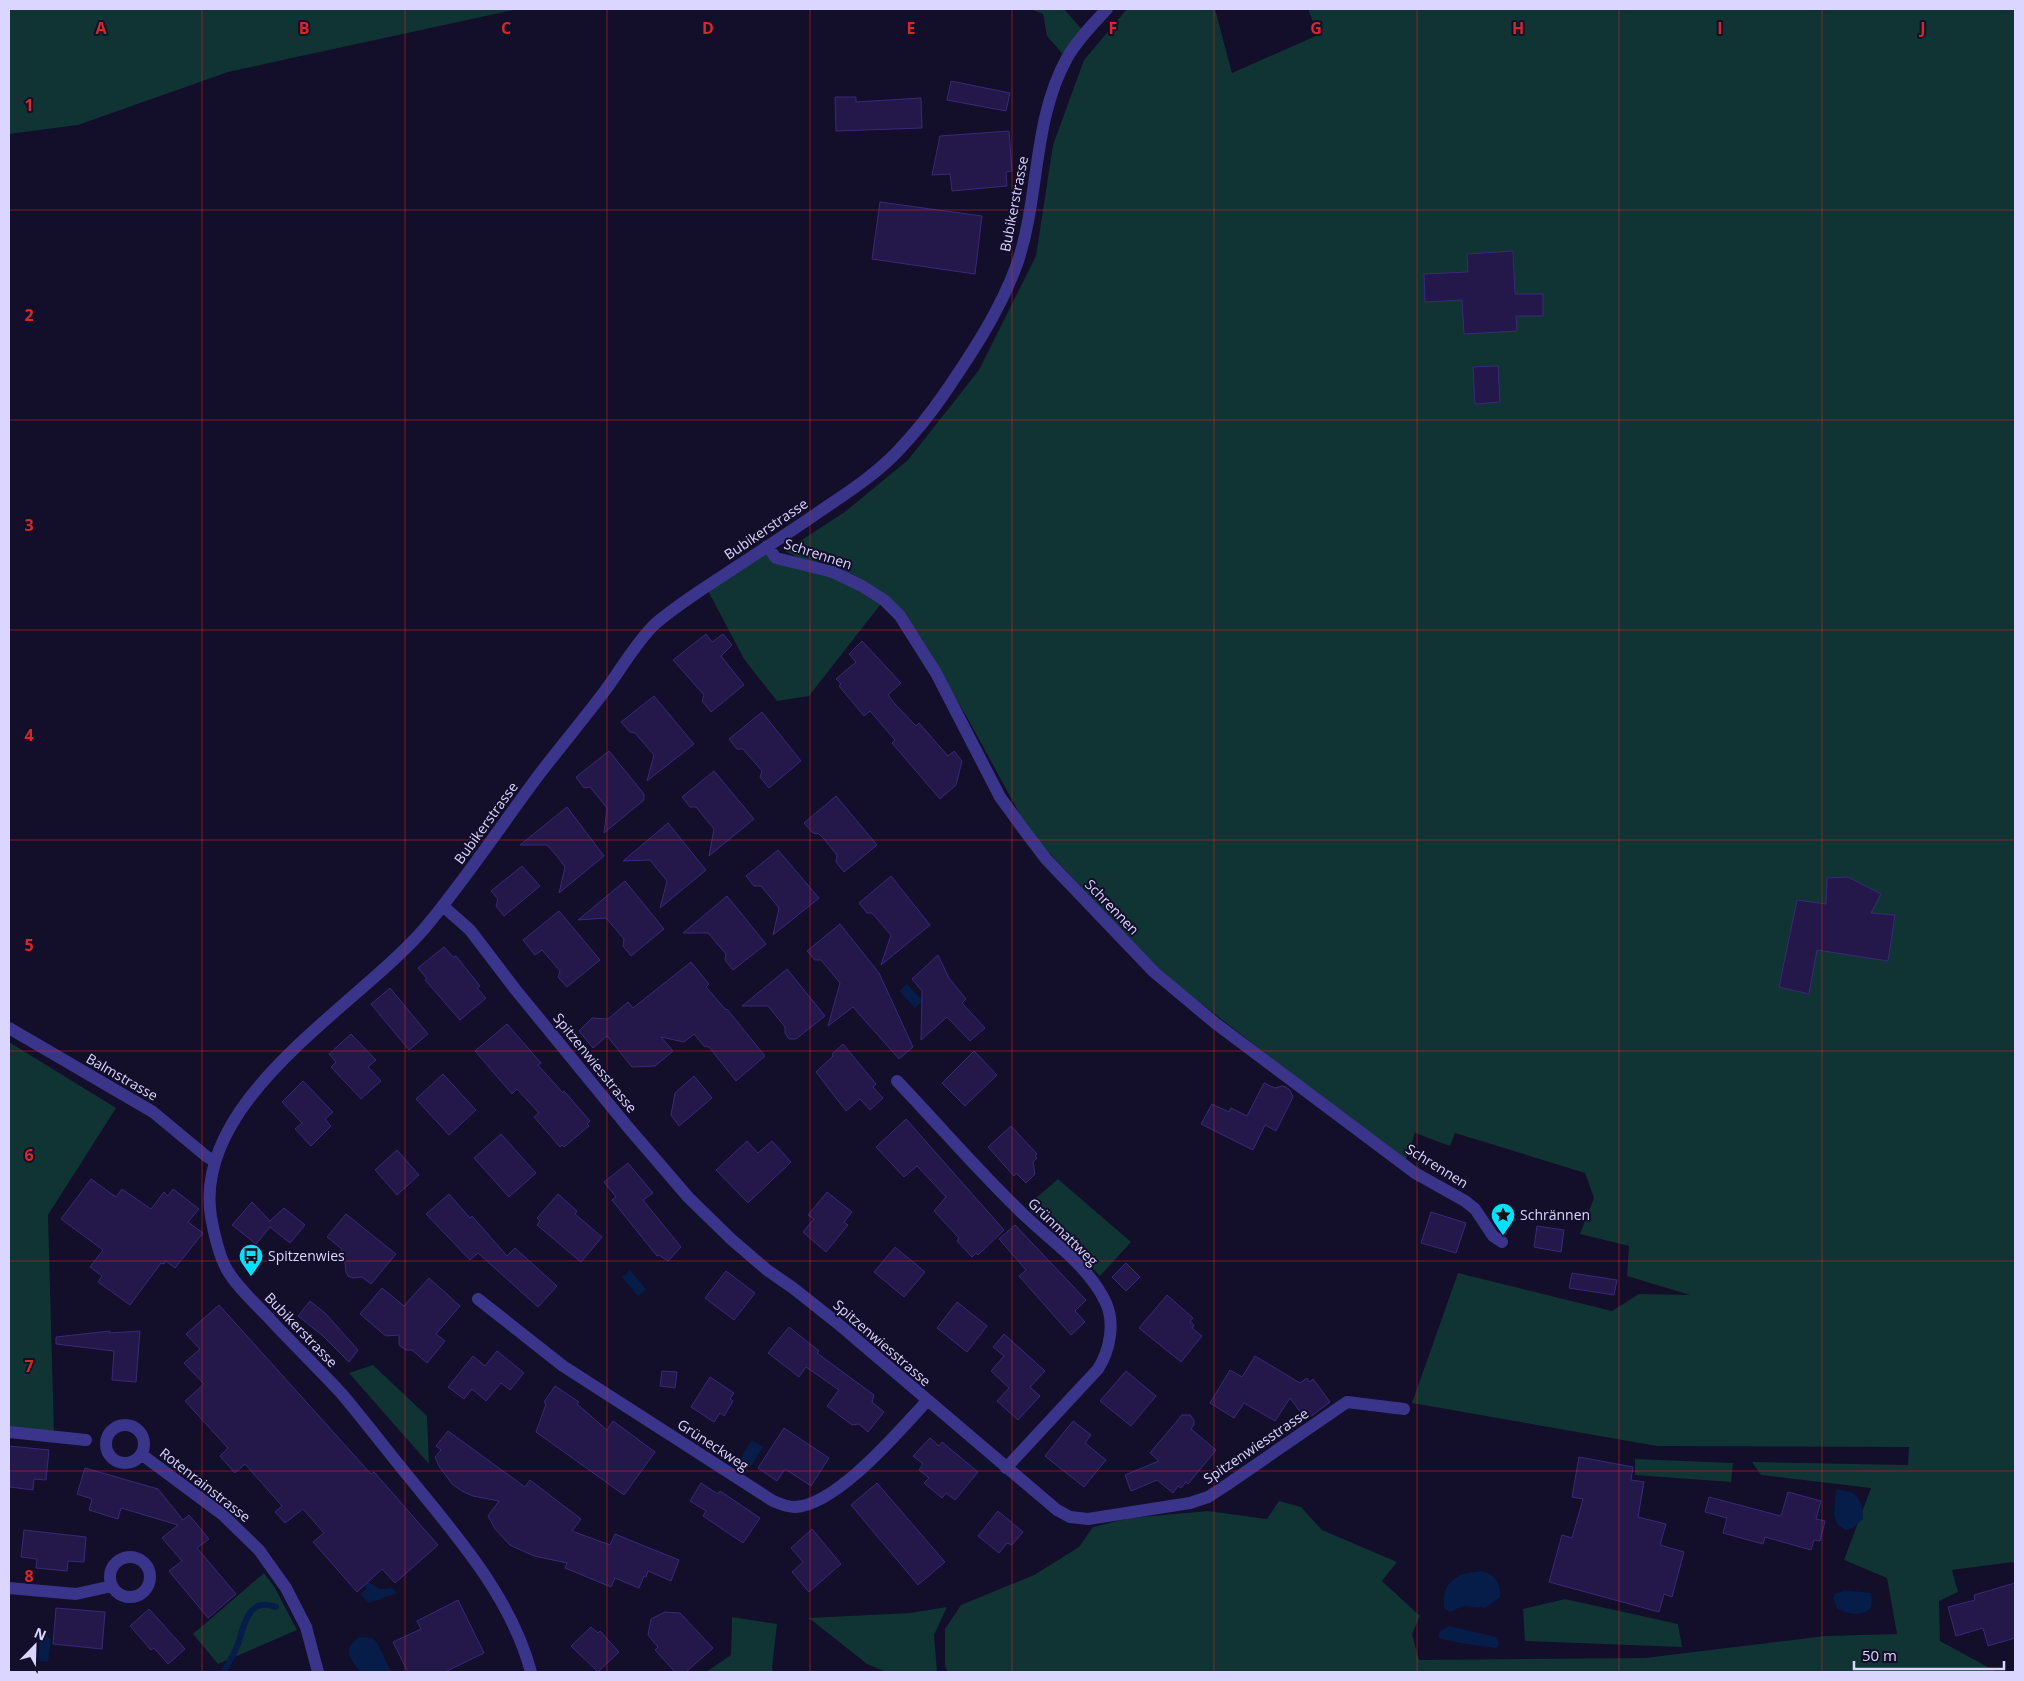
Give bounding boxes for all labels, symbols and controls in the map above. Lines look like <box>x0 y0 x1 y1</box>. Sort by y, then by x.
text: A <box>95 17 107 39</box>
text: B <box>299 17 309 39</box>
text: C <box>501 17 511 39</box>
text: D <box>702 17 714 39</box>
text: E <box>907 17 916 39</box>
text: F <box>1109 17 1117 39</box>
text: G <box>1310 17 1322 39</box>
text: H <box>1512 17 1524 39</box>
text: I <box>1717 17 1723 39</box>
text: J <box>1918 17 1926 39</box>
text: 1 <box>24 94 34 116</box>
street label: Bubikerstrasse <box>995 154 1032 253</box>
text: 2 <box>24 304 34 326</box>
street label: Bubikerstrasse <box>720 494 811 564</box>
text: 3 <box>24 514 34 536</box>
street label: Schrennen <box>782 534 854 573</box>
text: 4 <box>24 724 34 746</box>
street label: Bubikerstrasse <box>449 778 522 868</box>
street label: Schrennen <box>1081 875 1144 938</box>
text: 5 <box>24 934 34 956</box>
street label: Spitzenwiesstrasse <box>549 1009 642 1117</box>
street label: Balmstrasse <box>83 1048 162 1105</box>
street label: Schrennen <box>1402 1139 1472 1192</box>
text: 6 <box>24 1144 34 1166</box>
street label: Grünmattweg <box>1024 1194 1103 1270</box>
place icon: Schrännen <box>1490 1202 1516 1236</box>
place label: Schrännen <box>1520 1205 1590 1224</box>
bus stop icon: Spitzenwies <box>238 1243 264 1277</box>
place label: Spitzenwies <box>268 1246 345 1265</box>
street label: Bubikerstrasse <box>261 1288 342 1371</box>
street label: Spitzenwiesstrasse <box>830 1295 935 1390</box>
text: 7 <box>24 1355 34 1377</box>
street label: Spitzenwiesstrasse <box>1199 1403 1312 1488</box>
street label: Grüneckweg <box>674 1414 753 1475</box>
street label: Rotenrainstrasse <box>156 1443 255 1526</box>
text: 8 <box>24 1565 34 1587</box>
north arrow <box>10 1621 60 1671</box>
text: N <box>31 1623 49 1645</box>
scale bar <box>1854 1638 2004 1670</box>
text: 50 m <box>1862 1645 1897 1665</box>

